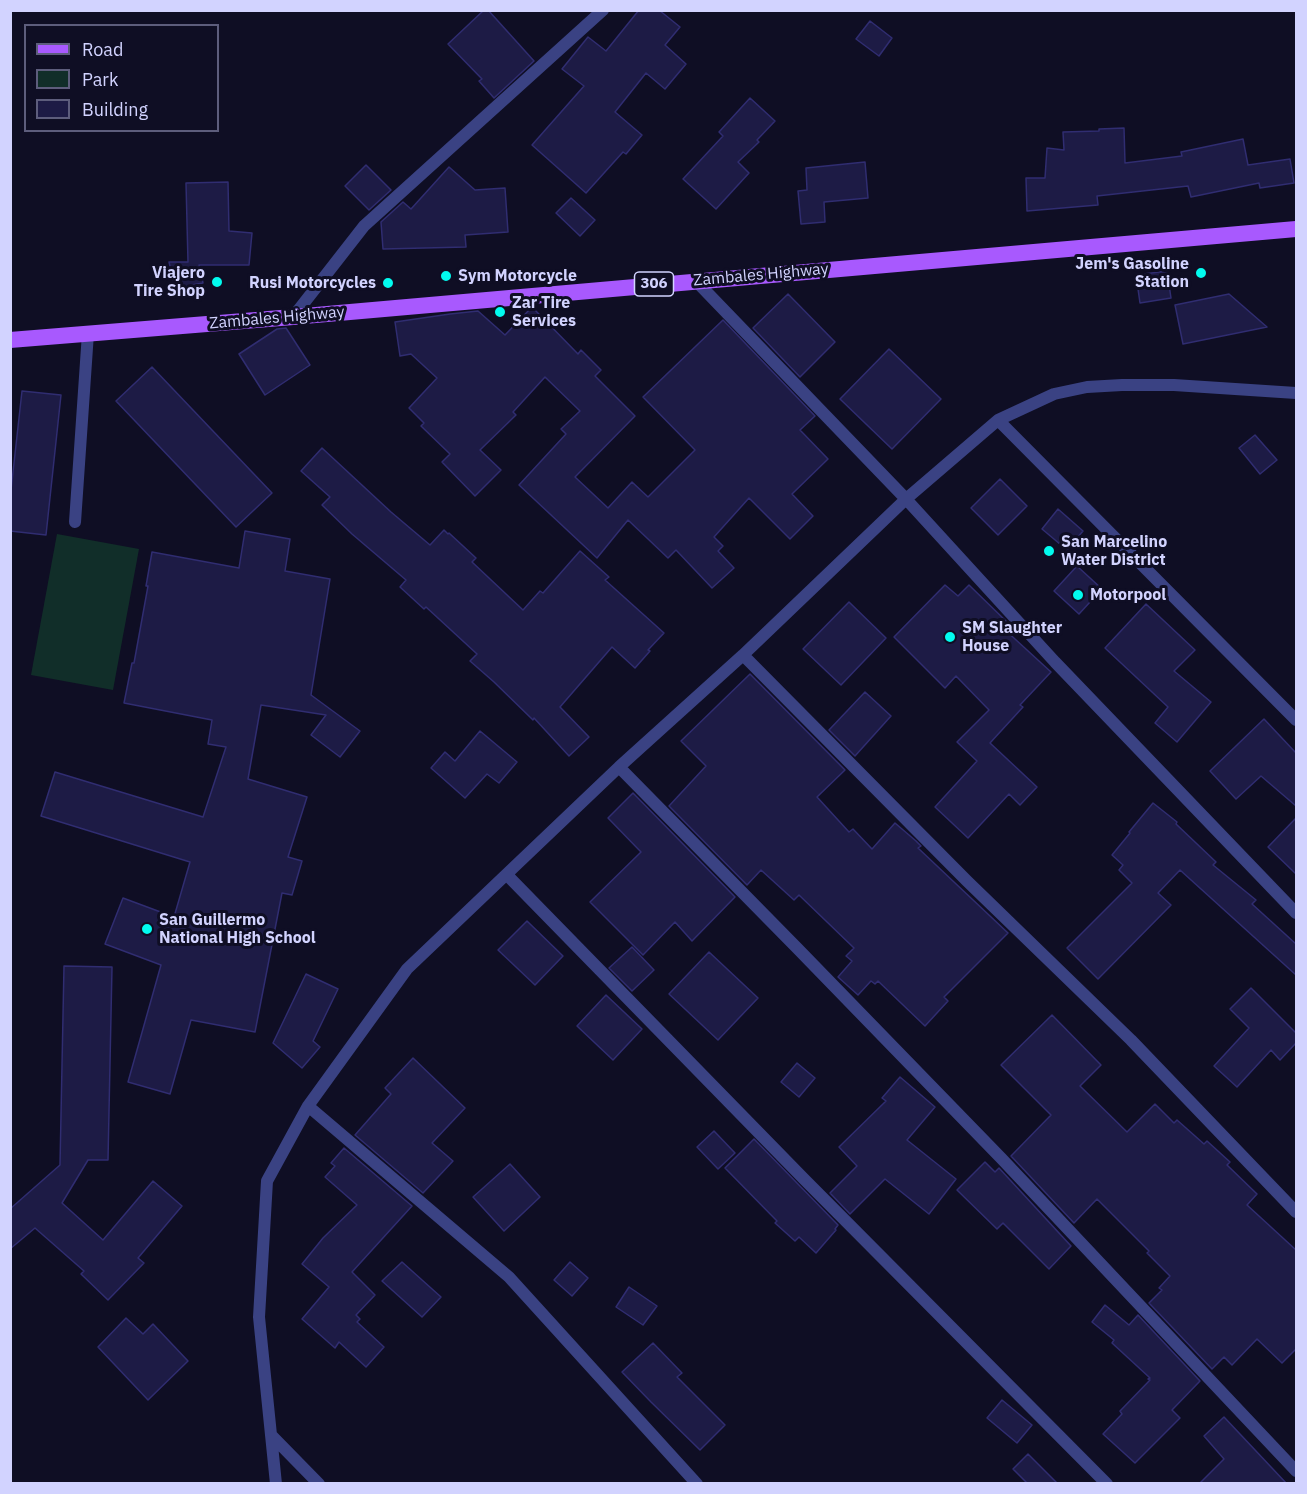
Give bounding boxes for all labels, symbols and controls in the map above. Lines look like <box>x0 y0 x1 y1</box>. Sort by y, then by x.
legend <box>24 24 219 132</box>
text: Road <box>82 38 123 61</box>
text: Park <box>82 68 118 91</box>
text: Building <box>82 98 148 121</box>
place label: Jem's Gasoline Station <box>1075 254 1189 292</box>
street label: Zambales Highway <box>693 260 829 290</box>
place label: Viajero Tire Shop <box>134 263 205 301</box>
place label: Sym Motorcycle <box>458 266 577 286</box>
marker: Jem's Gasoline Station <box>1194 266 1208 280</box>
marker: Sym Motorcycle <box>439 269 453 283</box>
road number: 306 <box>634 272 674 296</box>
place label: Rusi Motorcycles <box>249 273 376 293</box>
marker: Viajero Tire Shop <box>210 275 224 289</box>
marker: Rusi Motorcycles <box>381 276 395 290</box>
place label: Zar Tire Services <box>512 293 576 331</box>
street label: Zambales Highway <box>209 303 345 333</box>
marker: Zar Tire Services <box>493 305 507 319</box>
place label: San Marcelino Water District <box>1061 532 1167 570</box>
marker: San Marcelino Water District <box>1042 544 1056 558</box>
place label: Motorpool <box>1090 585 1166 605</box>
marker: Motorpool <box>1071 588 1085 602</box>
place label: SM Slaughter House <box>962 618 1062 656</box>
marker: SM Slaughter House <box>943 630 957 644</box>
place label: San Guillermo National High School <box>159 910 316 948</box>
marker: San Guillermo National High School <box>140 922 154 936</box>

